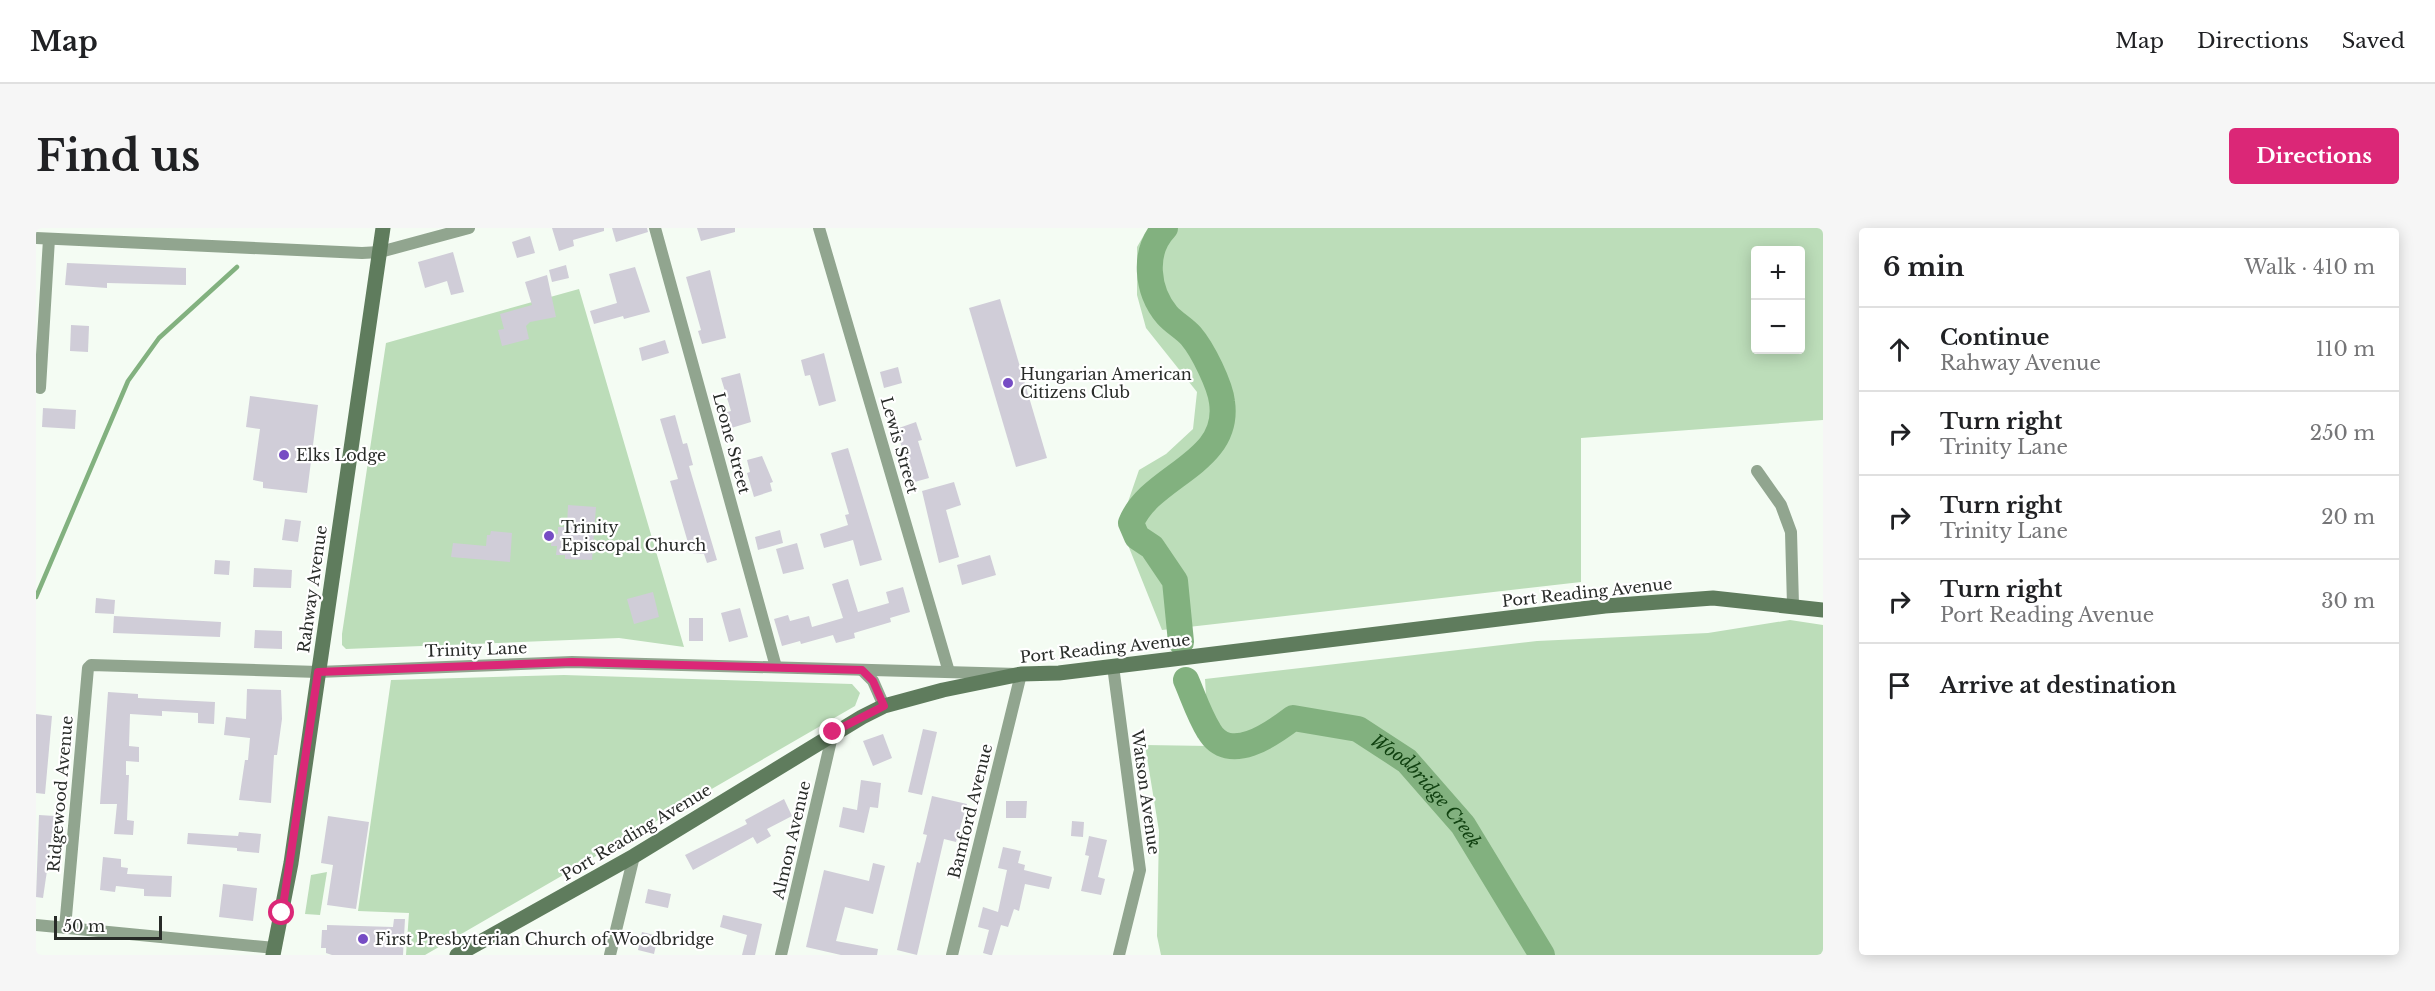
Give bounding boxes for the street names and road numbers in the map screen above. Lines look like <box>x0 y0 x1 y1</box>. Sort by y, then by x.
street label: Leone Street <box>709 390 755 496</box>
street label: Lewis Street <box>877 394 923 496</box>
street label: Rahway Avenue <box>293 524 331 654</box>
street label: Port Reading Avenue <box>1501 573 1673 611</box>
street label: Port Reading Avenue <box>1019 629 1191 667</box>
street label: Trinity Lane <box>425 637 527 661</box>
street label: Ridgewood Avenue <box>43 715 77 873</box>
street label: Watson Avenue <box>1127 727 1165 856</box>
street label: Bamford Avenue <box>944 741 996 881</box>
street label: Port Reading Avenue <box>557 779 715 885</box>
street label: Almon Avenue <box>767 779 814 902</box>

